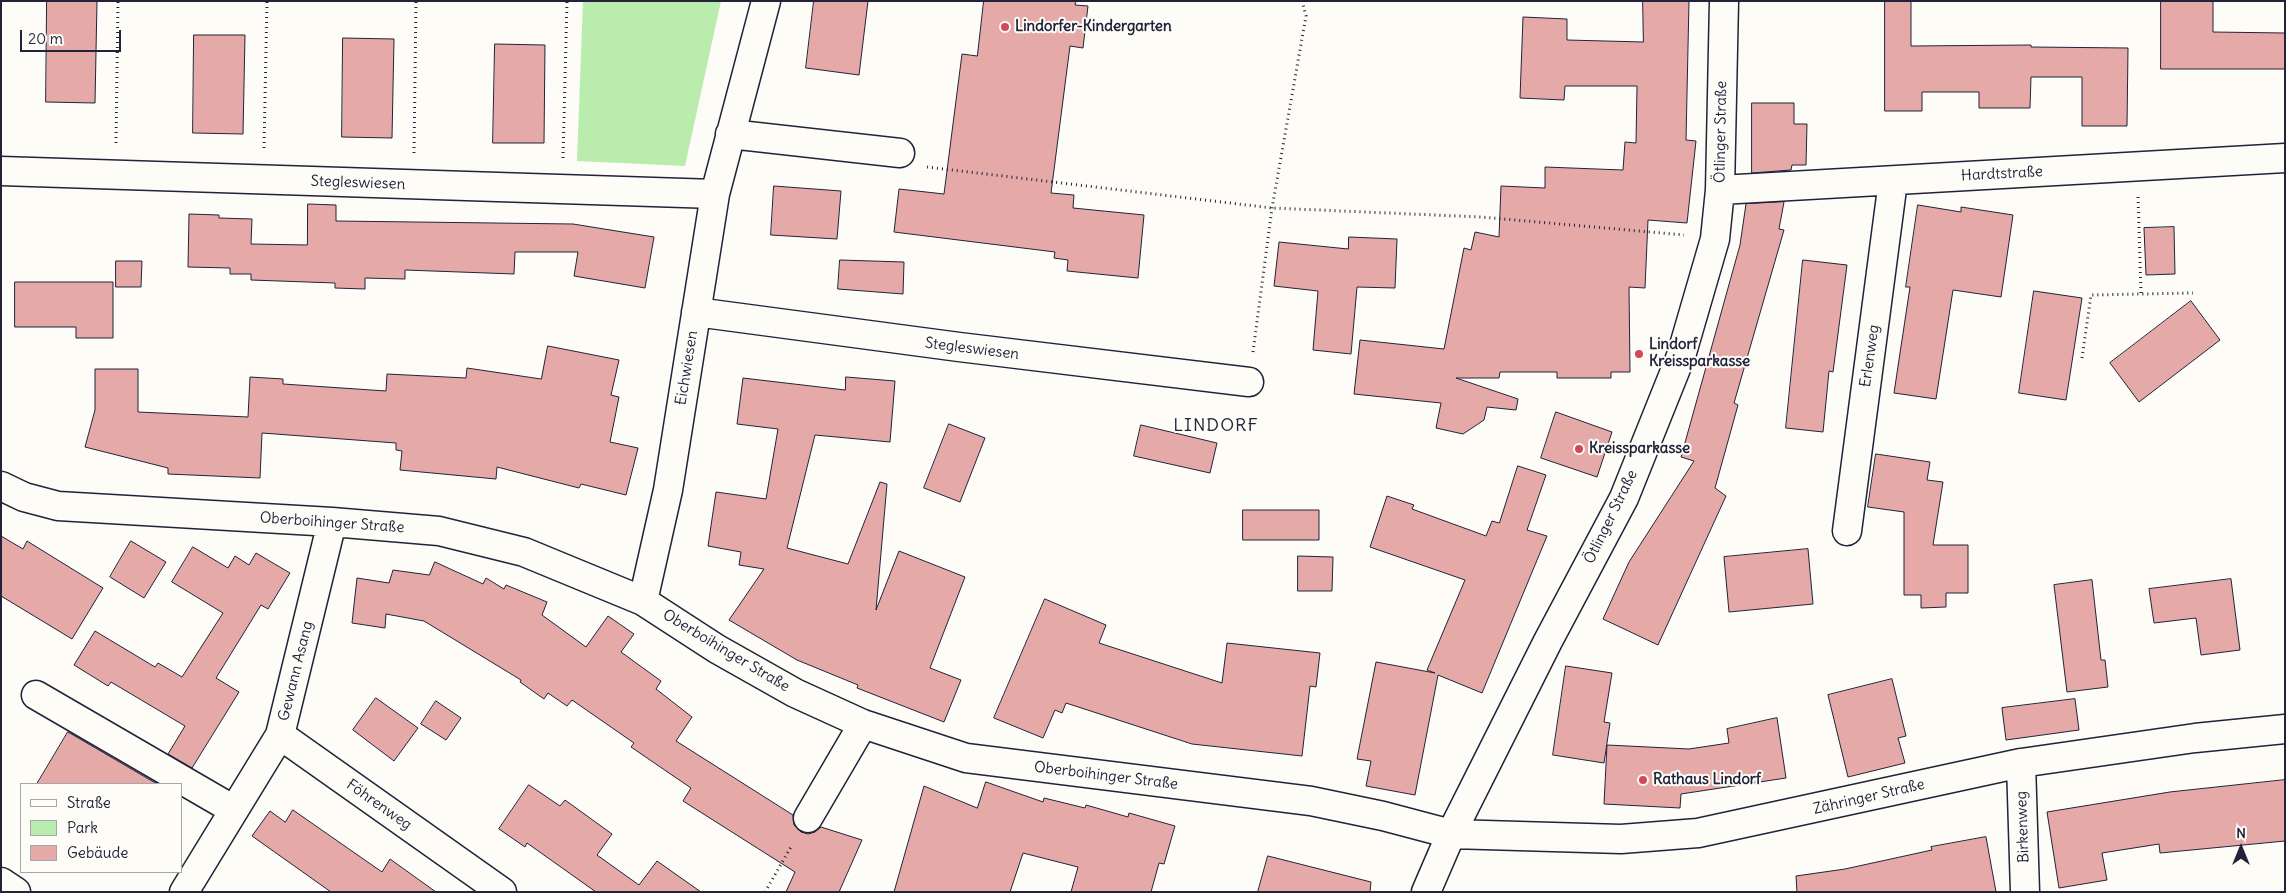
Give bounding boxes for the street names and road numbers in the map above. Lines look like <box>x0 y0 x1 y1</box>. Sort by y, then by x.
street label: Ötlinger Straße <box>1711 81 1731 183</box>
street label: Hardtstraße <box>1961 163 2043 185</box>
street label: Stegleswiesen <box>310 172 406 194</box>
street label: Erlenweg <box>1857 323 1883 389</box>
street label: Eichwiesen <box>672 329 702 407</box>
street label: Stegleswiesen <box>924 334 1020 364</box>
street label: Ötlinger Straße <box>1581 467 1641 567</box>
street label: Oberboihinger Straße <box>259 509 405 537</box>
street label: Oberboihinger Straße <box>659 606 793 696</box>
street label: Gewann Asang <box>275 619 317 723</box>
street label: Oberboihinger Straße <box>1033 758 1179 794</box>
street label: Zähringer Straße <box>1812 775 1926 819</box>
street label: Föhrenweg <box>343 776 415 834</box>
street label: Birkenweg <box>2013 791 2033 863</box>

